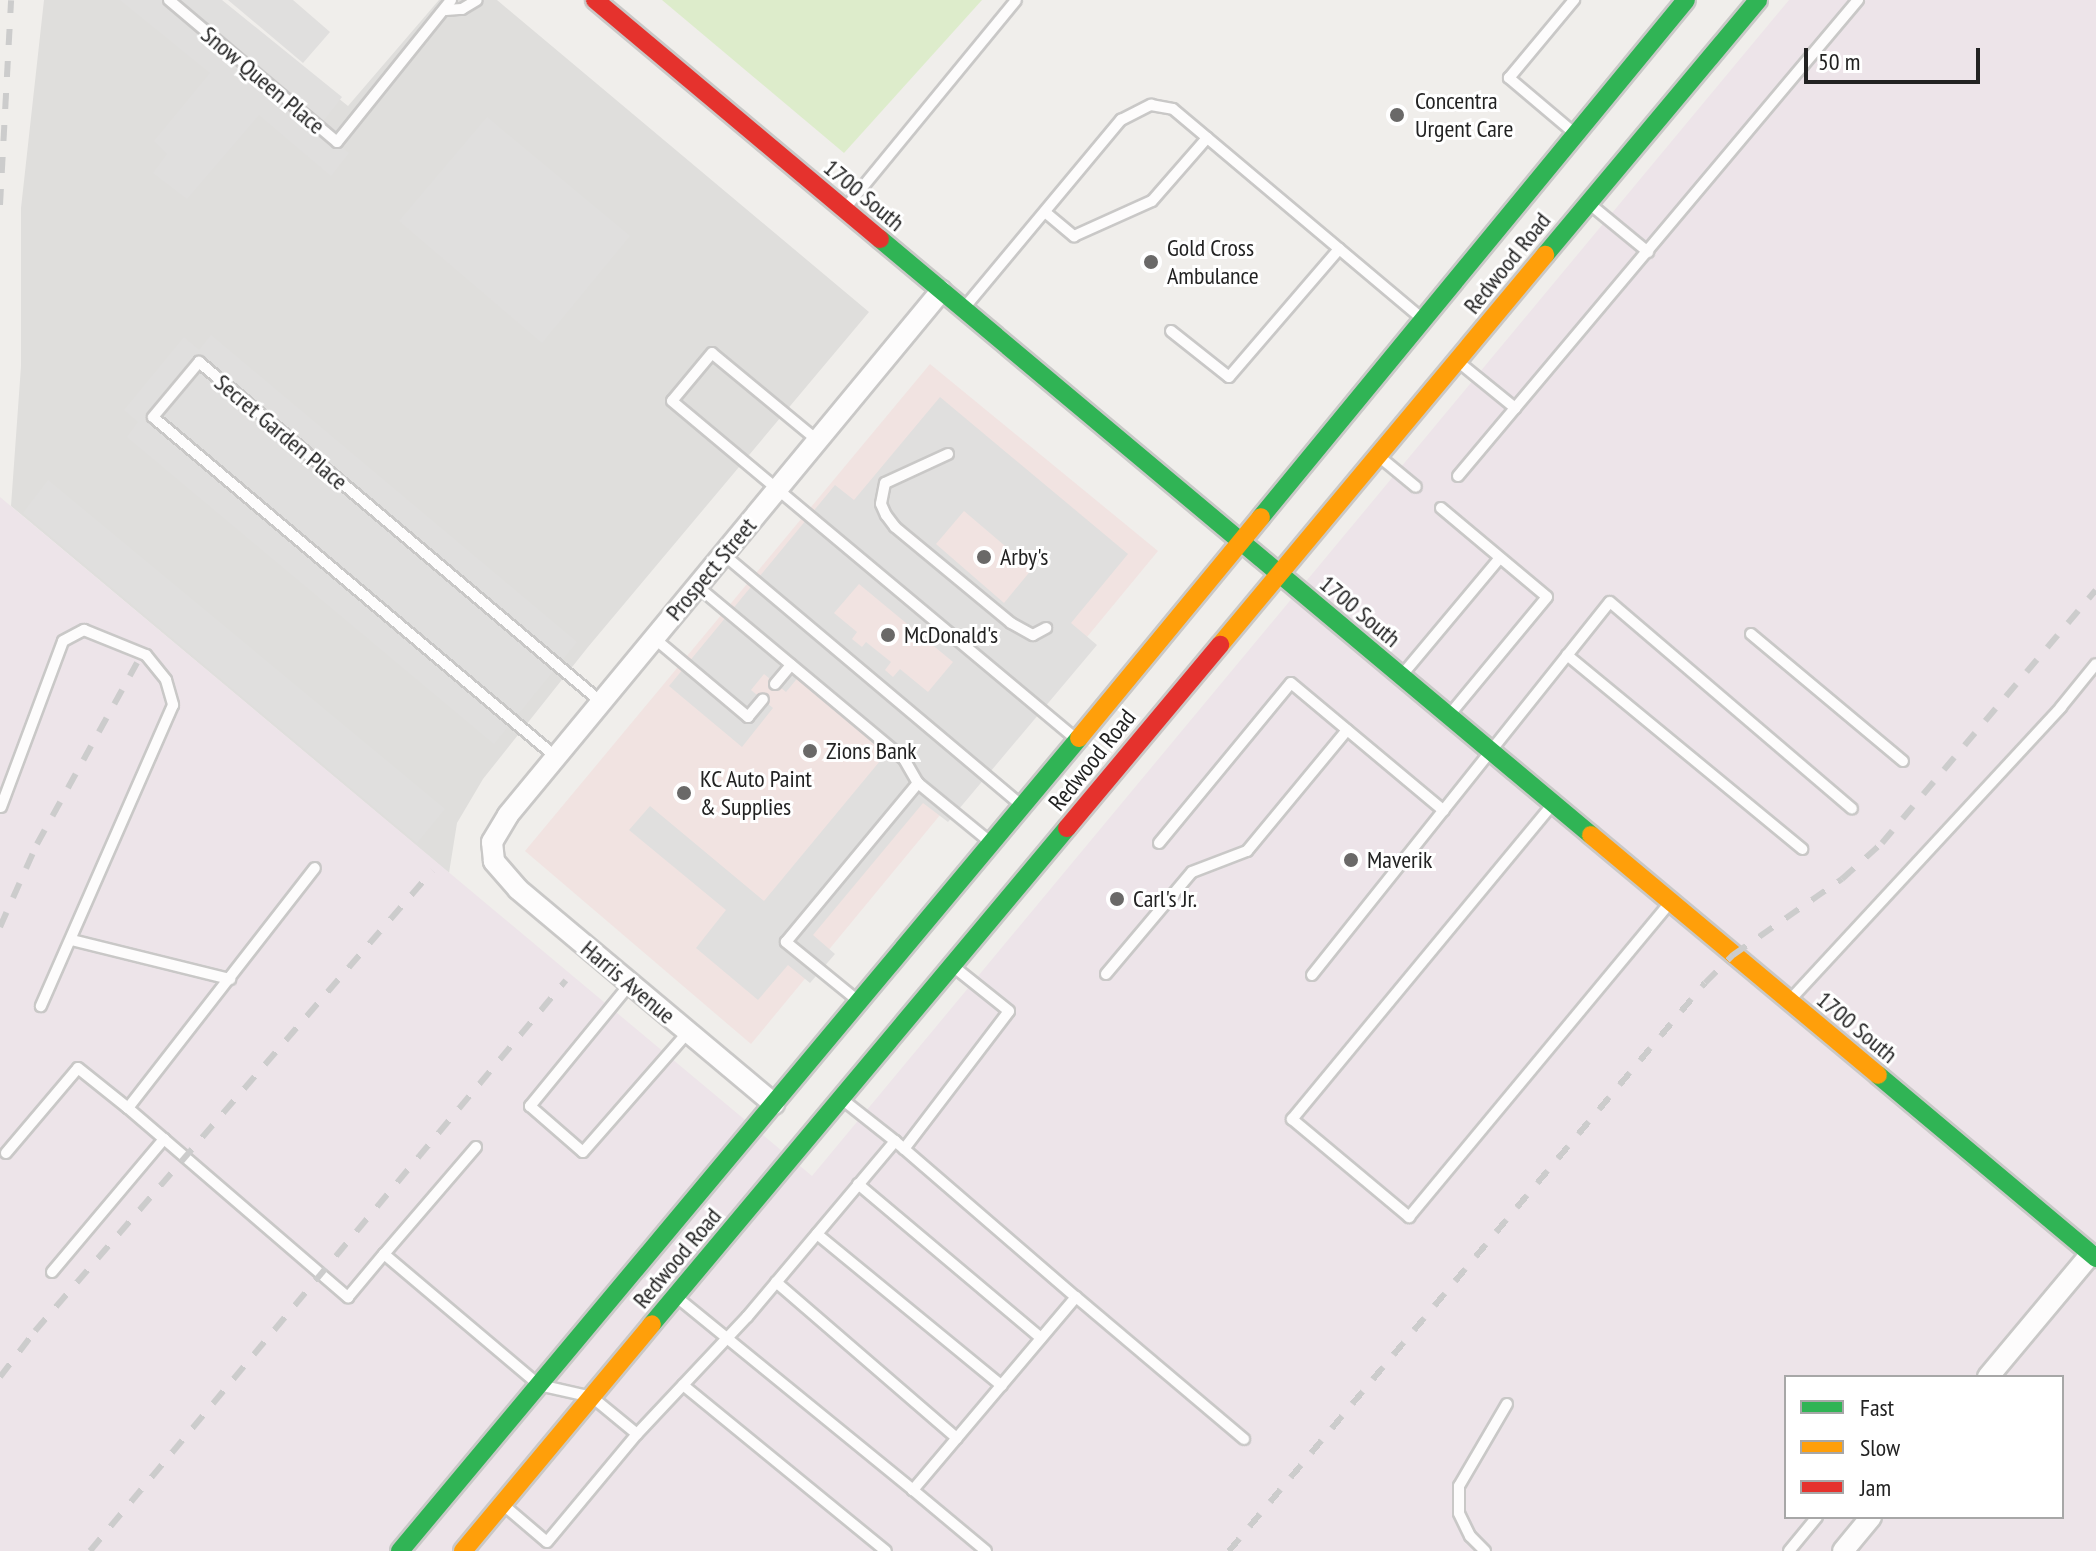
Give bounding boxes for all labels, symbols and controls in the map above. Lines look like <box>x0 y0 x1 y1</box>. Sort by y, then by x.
street label: Snow Queen Place <box>195 20 331 140</box>
scale bar <box>1808 32 1984 82</box>
text: 50 m <box>1818 46 1860 77</box>
place label: Concentra Urgent Care <box>1415 87 1513 143</box>
marker: Concentra Urgent Care <box>1386 104 1408 126</box>
street label: 1700 South <box>818 153 910 237</box>
street label: Redwood Road <box>1457 207 1557 319</box>
place label: Gold Cross Ambulance <box>1167 234 1259 290</box>
marker: Gold Cross Ambulance <box>1142 253 1160 271</box>
street label: Secret Garden Place <box>209 368 353 496</box>
street label: Prospect Street <box>660 512 762 626</box>
place label: Arby's <box>1000 543 1048 571</box>
marker: Arby's <box>975 548 993 566</box>
street label: 1700 South <box>1314 569 1406 653</box>
place label: McDonald's <box>904 621 998 649</box>
marker: McDonald's <box>879 626 897 644</box>
street label: Redwood Road <box>1042 704 1142 816</box>
place label: Zions Bank <box>826 737 917 765</box>
marker: Zions Bank <box>801 742 819 760</box>
place label: KC Auto Paint & Supplies <box>700 765 813 821</box>
marker: KC Auto Paint & Supplies <box>675 784 693 802</box>
place label: Maverik <box>1367 846 1432 874</box>
marker: Maverik <box>1342 851 1360 869</box>
place label: Carl's Jr. <box>1133 885 1197 913</box>
marker: Carl's Jr. <box>1108 890 1126 908</box>
street label: Harris Avenue <box>575 934 681 1030</box>
street label: 1700 South <box>1811 985 1903 1069</box>
street label: Redwood Road <box>627 1202 727 1314</box>
legend <box>1784 1375 2064 1519</box>
text: Fast <box>1860 1392 1894 1423</box>
text: Slow <box>1860 1432 1900 1463</box>
text: Jam <box>1860 1472 1891 1503</box>

